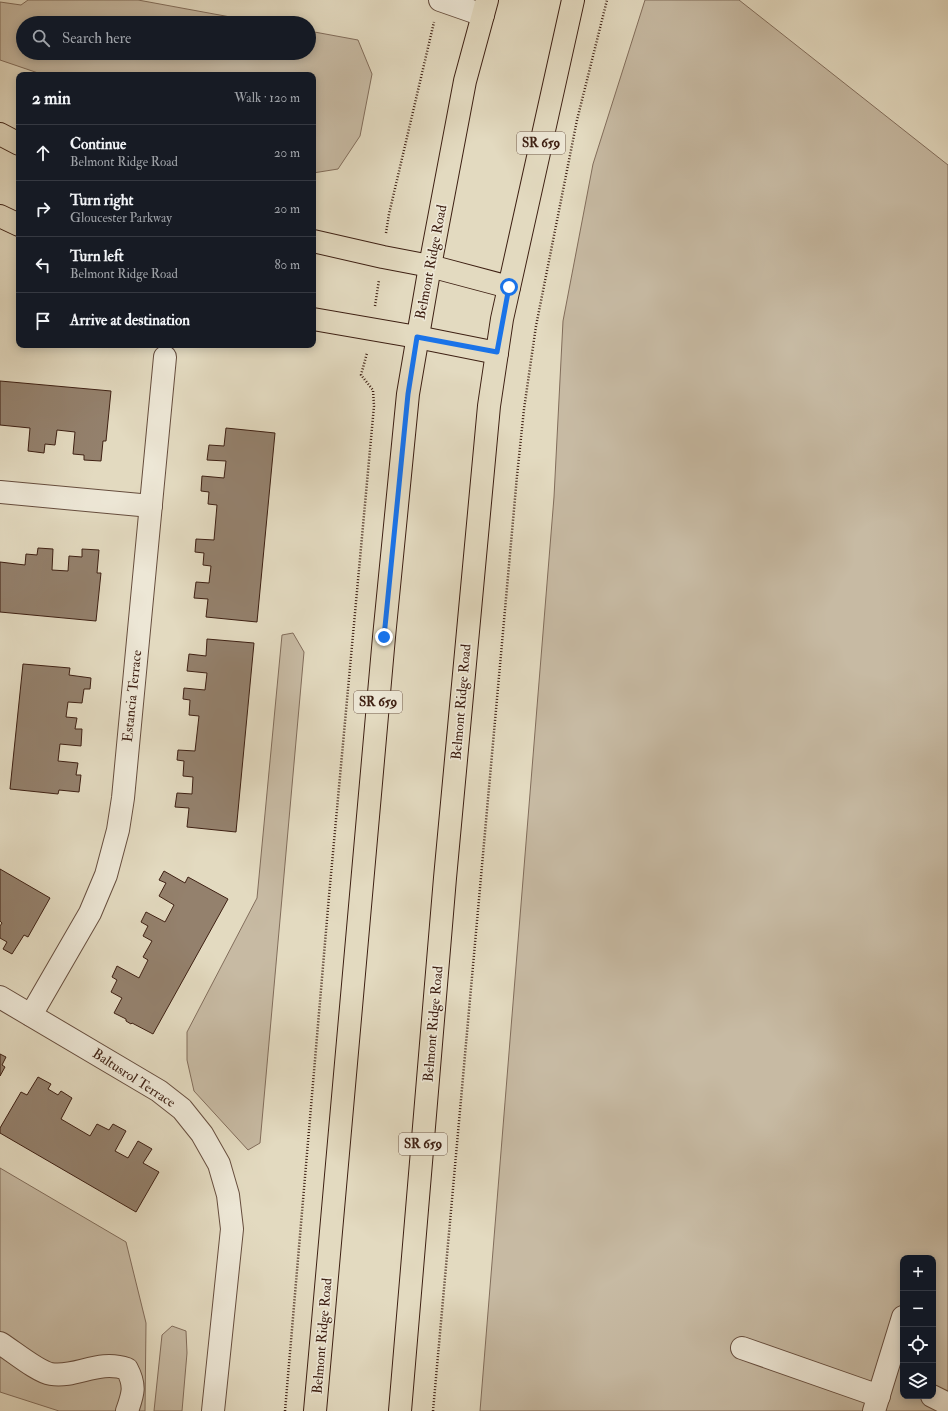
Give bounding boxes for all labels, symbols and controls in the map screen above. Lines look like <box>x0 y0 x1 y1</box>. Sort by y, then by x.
search box <box>16 16 316 60</box>
icon: search <box>30 27 52 49</box>
text: Search here <box>62 29 131 48</box>
text: 2 min <box>32 88 71 109</box>
text: Walk · 120 m <box>234 90 300 106</box>
road number: SR 659 <box>517 132 565 154</box>
text: Continue <box>70 135 126 154</box>
icon: ahead <box>32 142 54 164</box>
text: 20 m <box>274 145 300 161</box>
text: Belmont Ridge Road <box>70 154 178 170</box>
text: Turn right <box>70 191 133 210</box>
icon: right <box>32 198 54 220</box>
text: 20 m <box>274 201 300 217</box>
street label: Belmont Ridge Road <box>412 203 450 321</box>
text: Gloucester Parkway <box>70 210 172 226</box>
text: Turn left <box>70 247 124 266</box>
icon: left <box>32 254 54 276</box>
text: 80 m <box>274 257 300 273</box>
text: Belmont Ridge Road <box>70 266 178 282</box>
route start <box>500 278 518 296</box>
icon: arrive <box>32 310 54 332</box>
text: Arrive at destination <box>70 311 190 330</box>
route end <box>375 628 393 646</box>
street label: Belmont Ridge Road <box>447 643 475 761</box>
street label: Estancia Terrace <box>119 649 145 743</box>
road number: SR 659 <box>354 691 402 713</box>
street label: Belmont Ridge Road <box>419 965 447 1083</box>
street label: Baltusrol Terrace <box>89 1045 179 1111</box>
road number: SR 659 <box>399 1133 447 1155</box>
map controls <box>900 1255 936 1399</box>
button: + <box>900 1255 936 1291</box>
street label: Belmont Ridge Road <box>308 1277 336 1395</box>
button: − <box>900 1291 936 1327</box>
button: locate <box>900 1327 936 1363</box>
button: layers <box>900 1363 936 1399</box>

